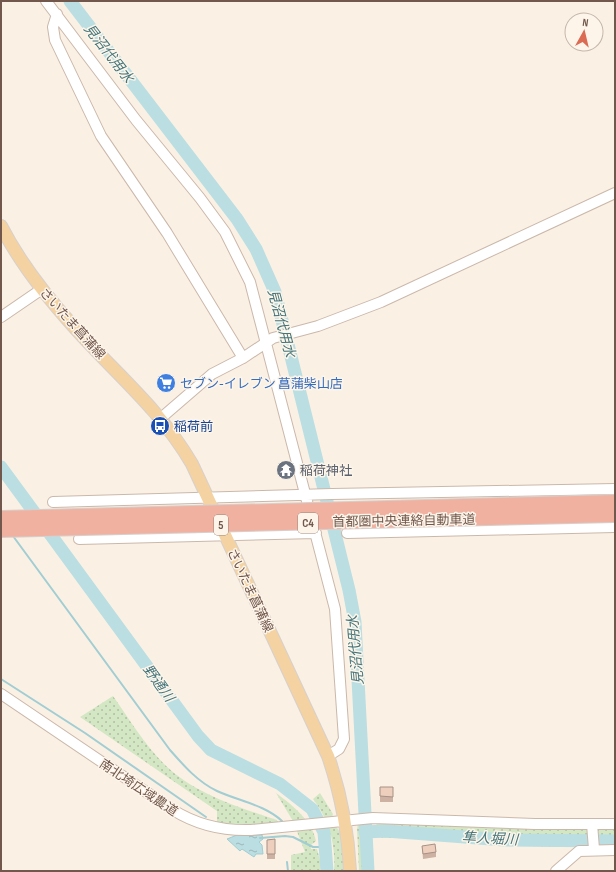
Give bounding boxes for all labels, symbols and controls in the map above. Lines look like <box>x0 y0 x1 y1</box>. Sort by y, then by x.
north arrow <box>564 12 604 52</box>
text: N <box>582 16 589 29</box>
water label: 見沼代用水 <box>80 20 138 88</box>
street label: さいたま菖蒲線 <box>36 285 109 363</box>
water label: 見沼代用水 <box>264 287 299 361</box>
supermarket icon: セブン-イレブン 菖蒲柴山店 <box>155 372 177 394</box>
place label: セブン-イレブン 菖蒲柴山店 <box>180 376 343 392</box>
bus stop icon: 稲荷前 <box>149 415 171 437</box>
place label: 稲荷前 <box>174 419 213 435</box>
temple icon: 稲荷神社 <box>275 459 297 481</box>
place label: 稲荷神社 <box>300 463 352 479</box>
street label: 首都圏中央連絡自動車道 <box>332 512 476 530</box>
road number: C4 <box>298 513 318 533</box>
road number: 5 <box>214 515 228 535</box>
street label: さいたま菖蒲線 <box>224 546 276 635</box>
water label: 見沼代用水 <box>344 612 367 686</box>
water label: 野通川 <box>139 661 179 707</box>
street label: 南北埼広域農道 <box>96 756 181 820</box>
water label: 隼人堀川 <box>462 829 520 849</box>

